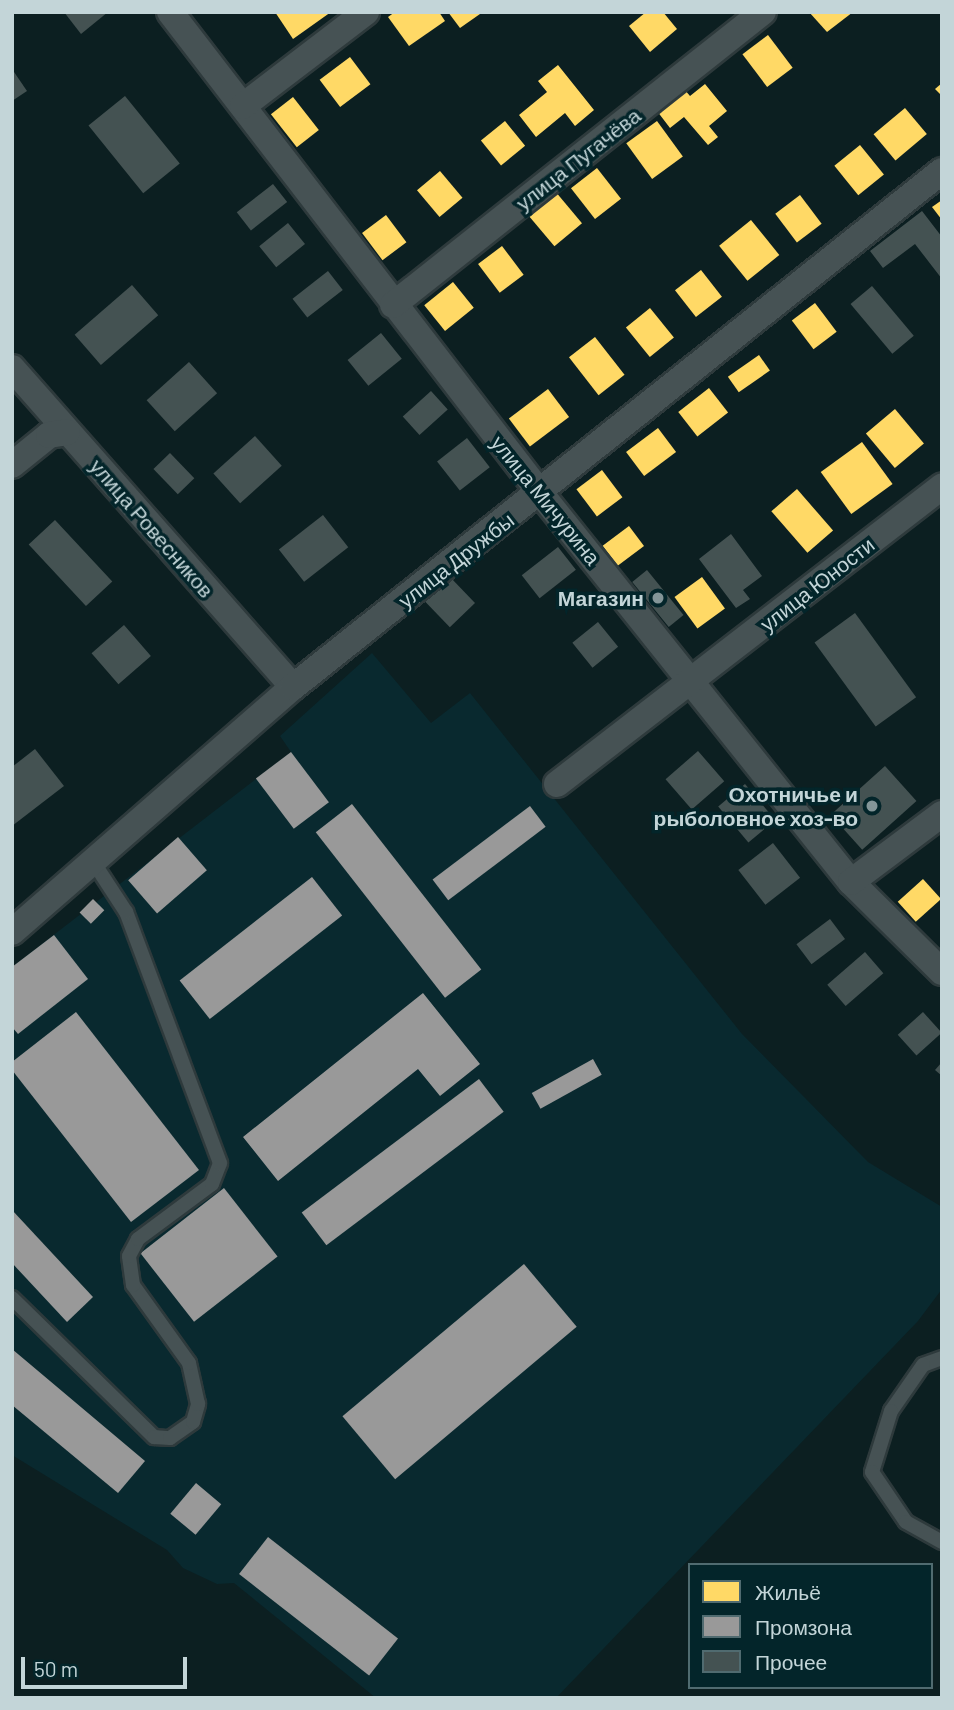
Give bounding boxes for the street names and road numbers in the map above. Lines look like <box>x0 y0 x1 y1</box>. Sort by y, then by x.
street label: улица Пугачёва <box>511 103 645 215</box>
street label: улица Мичурина <box>486 430 606 570</box>
street label: улица Ровесников <box>85 454 219 602</box>
street label: улица Дружбы <box>393 507 519 613</box>
street label: улица Юности <box>755 532 879 636</box>

